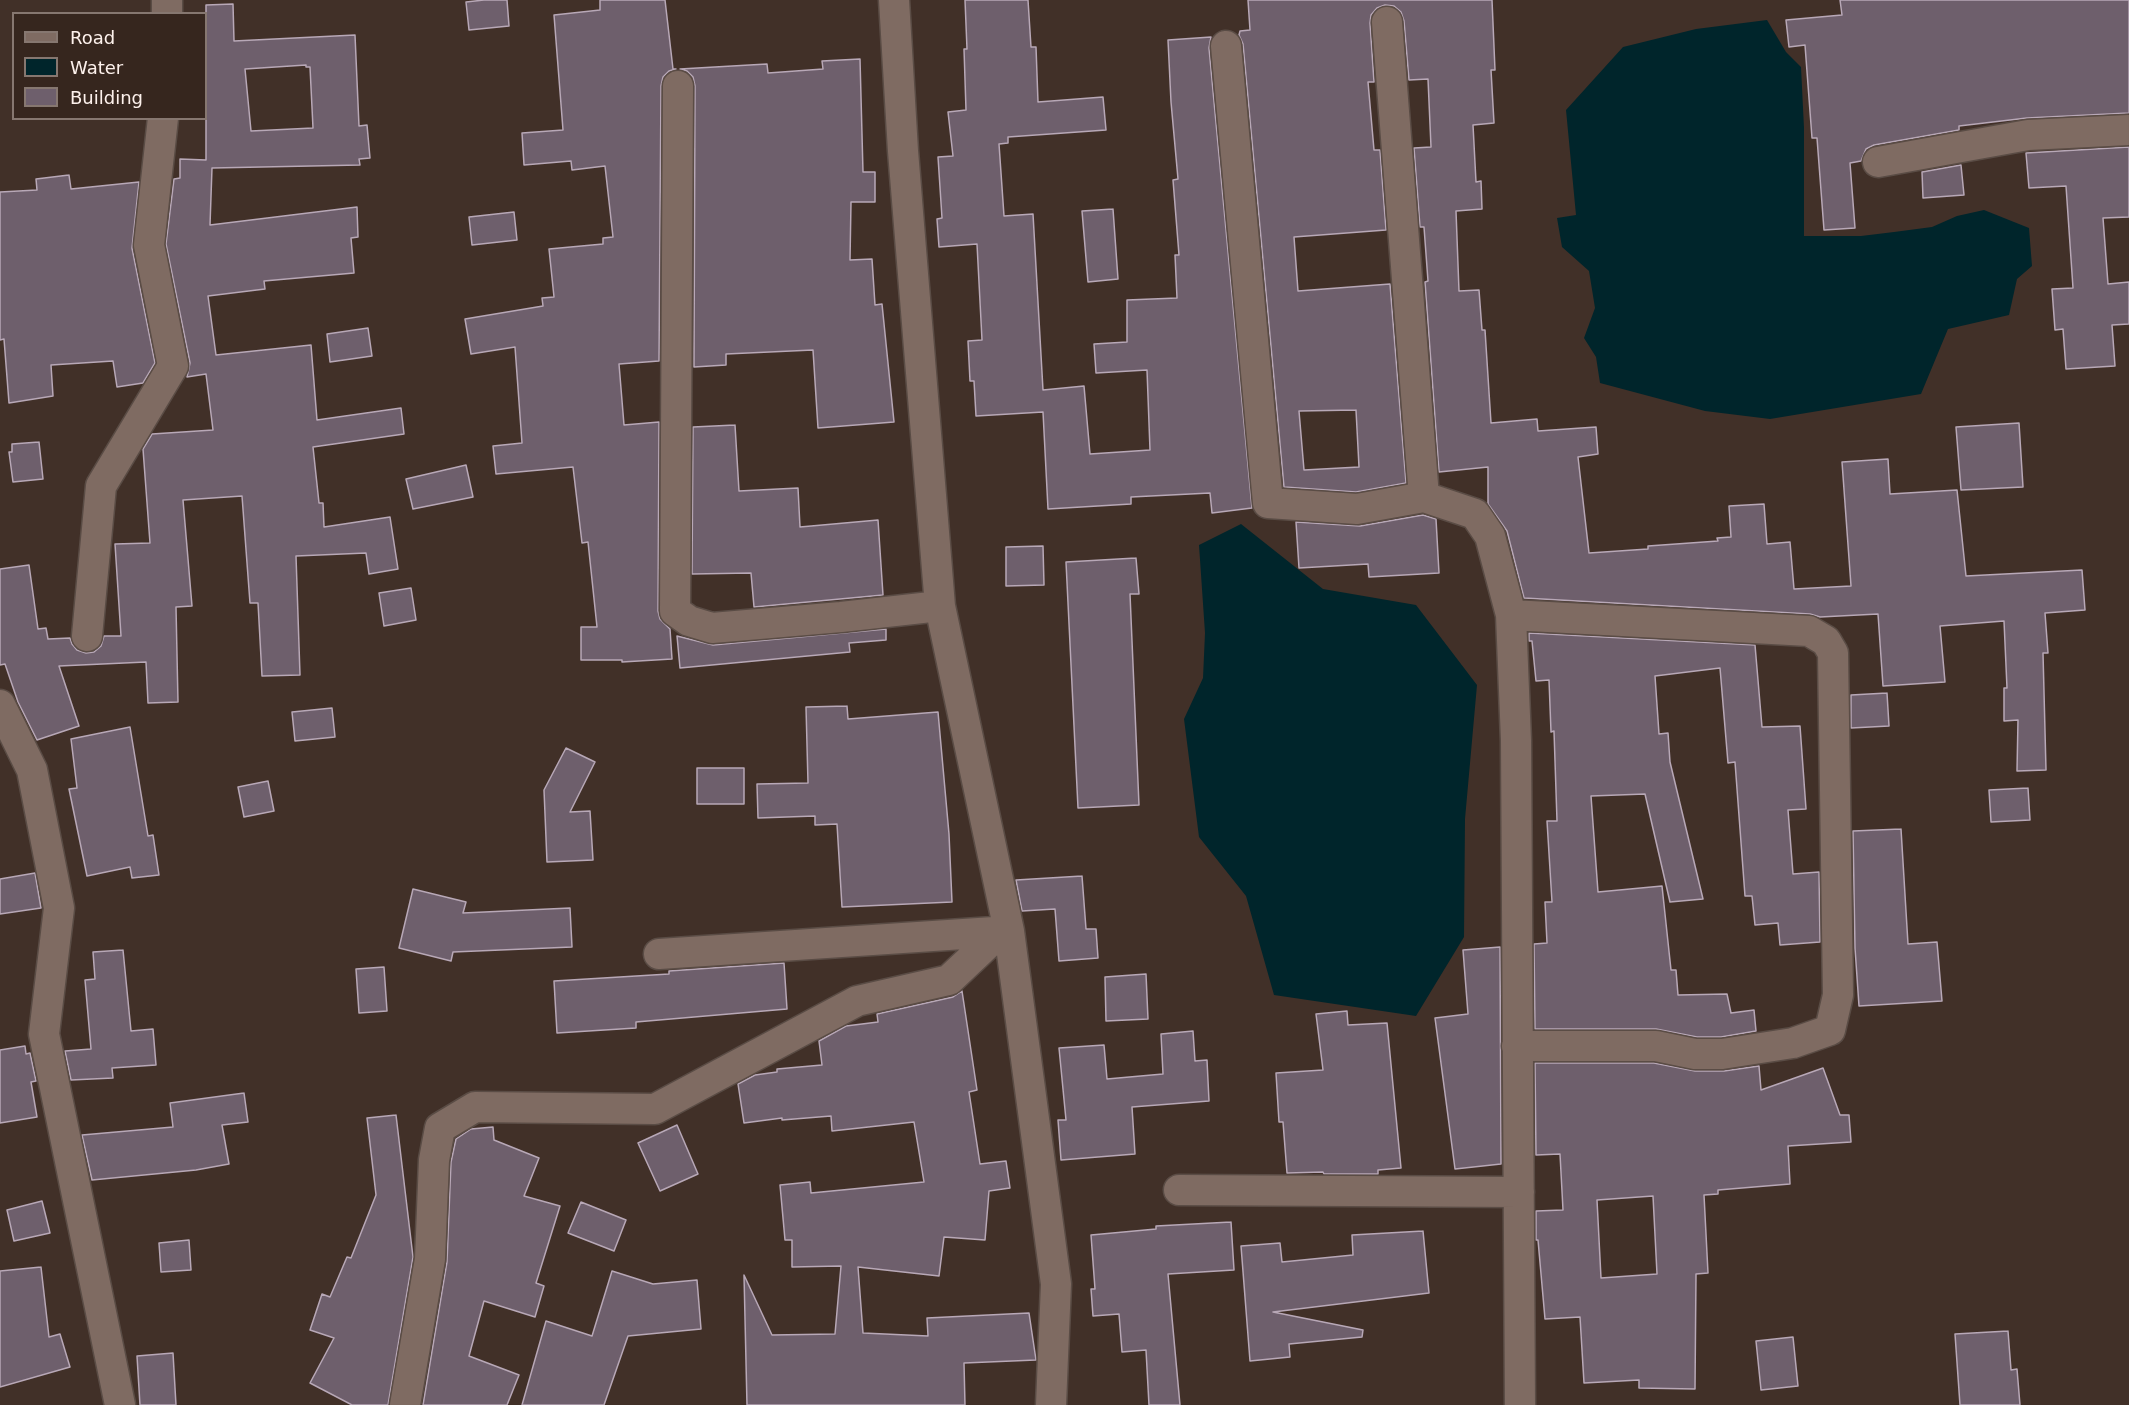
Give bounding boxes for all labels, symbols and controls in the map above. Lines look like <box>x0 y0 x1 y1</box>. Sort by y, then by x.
legend <box>12 12 207 120</box>
text: Road <box>70 27 115 48</box>
text: Water <box>70 57 123 78</box>
text: Building <box>70 87 143 108</box>

